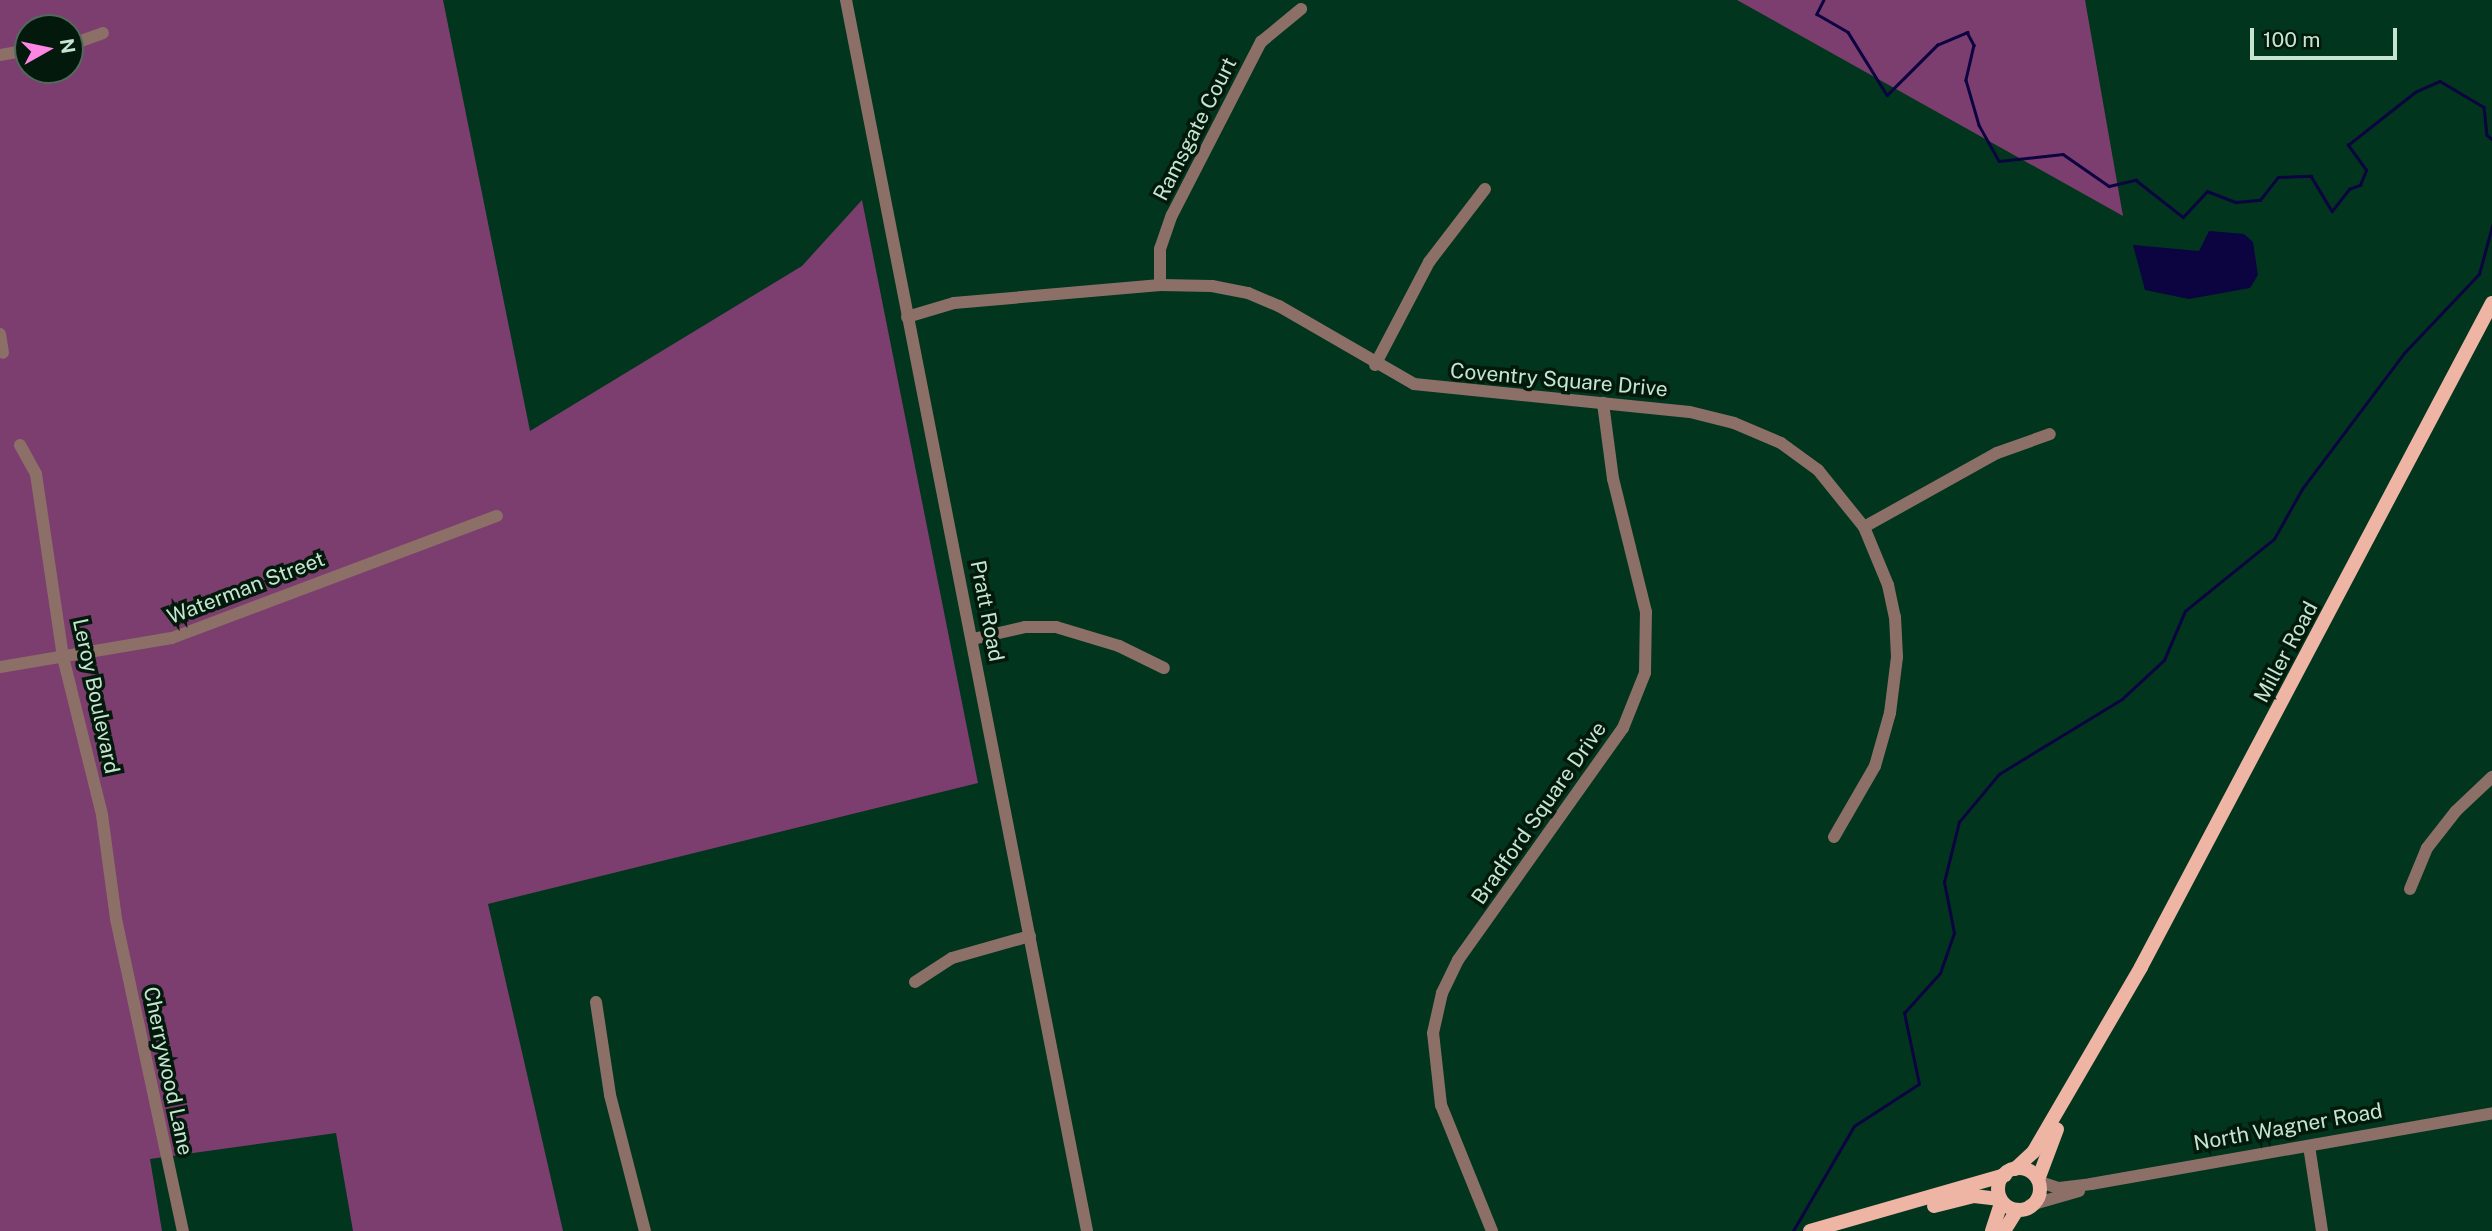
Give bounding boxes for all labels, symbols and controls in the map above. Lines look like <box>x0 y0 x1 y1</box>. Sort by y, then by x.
north arrow <box>14 14 84 84</box>
scale bar <box>2254 14 2401 58</box>
text: 100 m <box>2263 27 2320 52</box>
text: N <box>56 37 80 55</box>
street label: Ramsgate Court <box>1148 53 1242 205</box>
street label: Coventry Square Drive <box>1449 358 1669 402</box>
street label: Waterman Street <box>164 546 328 630</box>
street label: Pratt Road <box>965 558 1009 664</box>
street label: Miller Road <box>2249 597 2323 707</box>
street label: Leroy Boulevard <box>67 616 125 776</box>
street label: Bradford Square Drive <box>1466 717 1612 909</box>
street label: Cherrywood Lane <box>138 984 198 1158</box>
street label: North Wagner Road <box>2191 1098 2385 1156</box>

